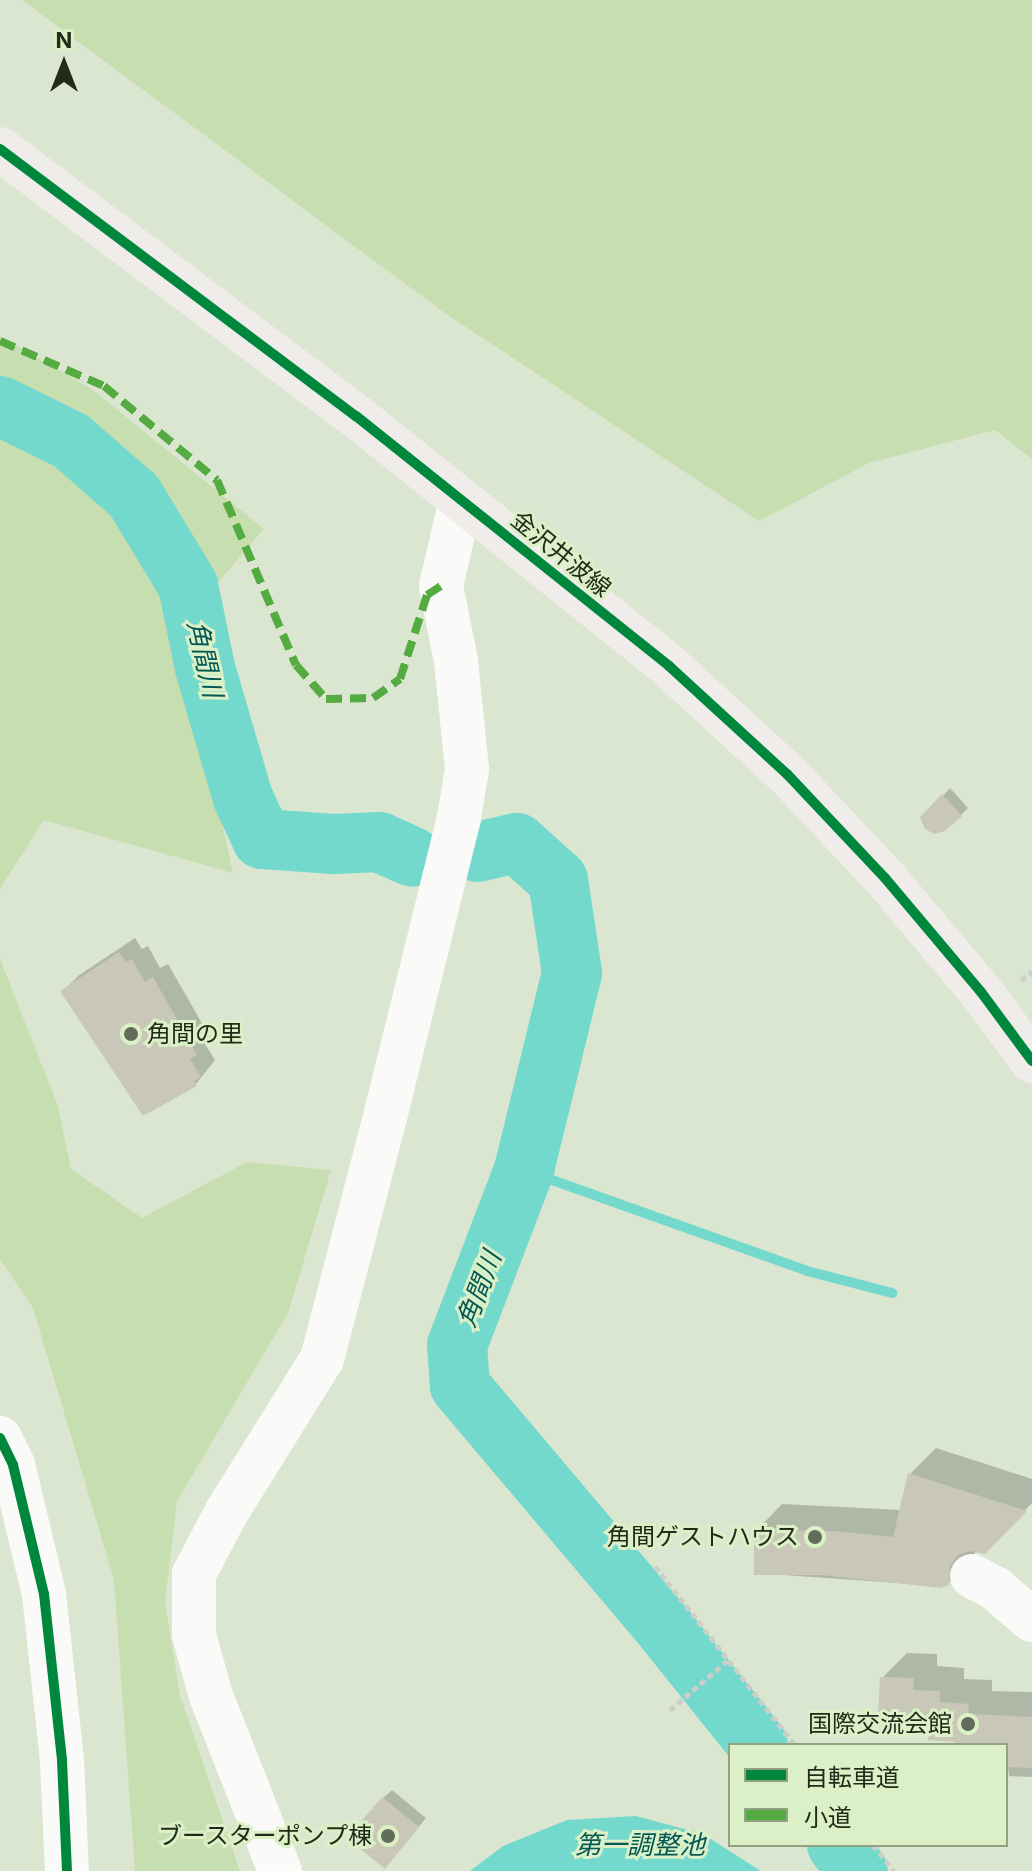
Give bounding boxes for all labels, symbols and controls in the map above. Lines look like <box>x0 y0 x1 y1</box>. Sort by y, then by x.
north arrow <box>24 24 104 104</box>
text: N <box>56 27 72 53</box>
street label: 金沢井波線 <box>505 505 617 603</box>
water label: 角間川 <box>181 617 229 701</box>
place label: 角間の里 <box>147 1020 243 1048</box>
marker: 角間の里 <box>122 1025 140 1043</box>
water label: 角間川 <box>450 1247 508 1331</box>
place label: 角間ゲストハウス <box>607 1523 799 1551</box>
marker: 角間ゲストハウス <box>806 1528 824 1546</box>
place label: 国際交流会館 <box>808 1710 952 1738</box>
marker: 国際交流会館 <box>959 1715 977 1733</box>
legend <box>728 1743 1008 1847</box>
text: 自転車道 <box>804 1763 900 1792</box>
text: 小道 <box>804 1803 852 1832</box>
place label: ブースターポンプ棟 <box>156 1822 372 1850</box>
marker: ブースターポンプ棟 <box>379 1827 397 1845</box>
water label: 第一調整池 <box>575 1829 705 1861</box>

